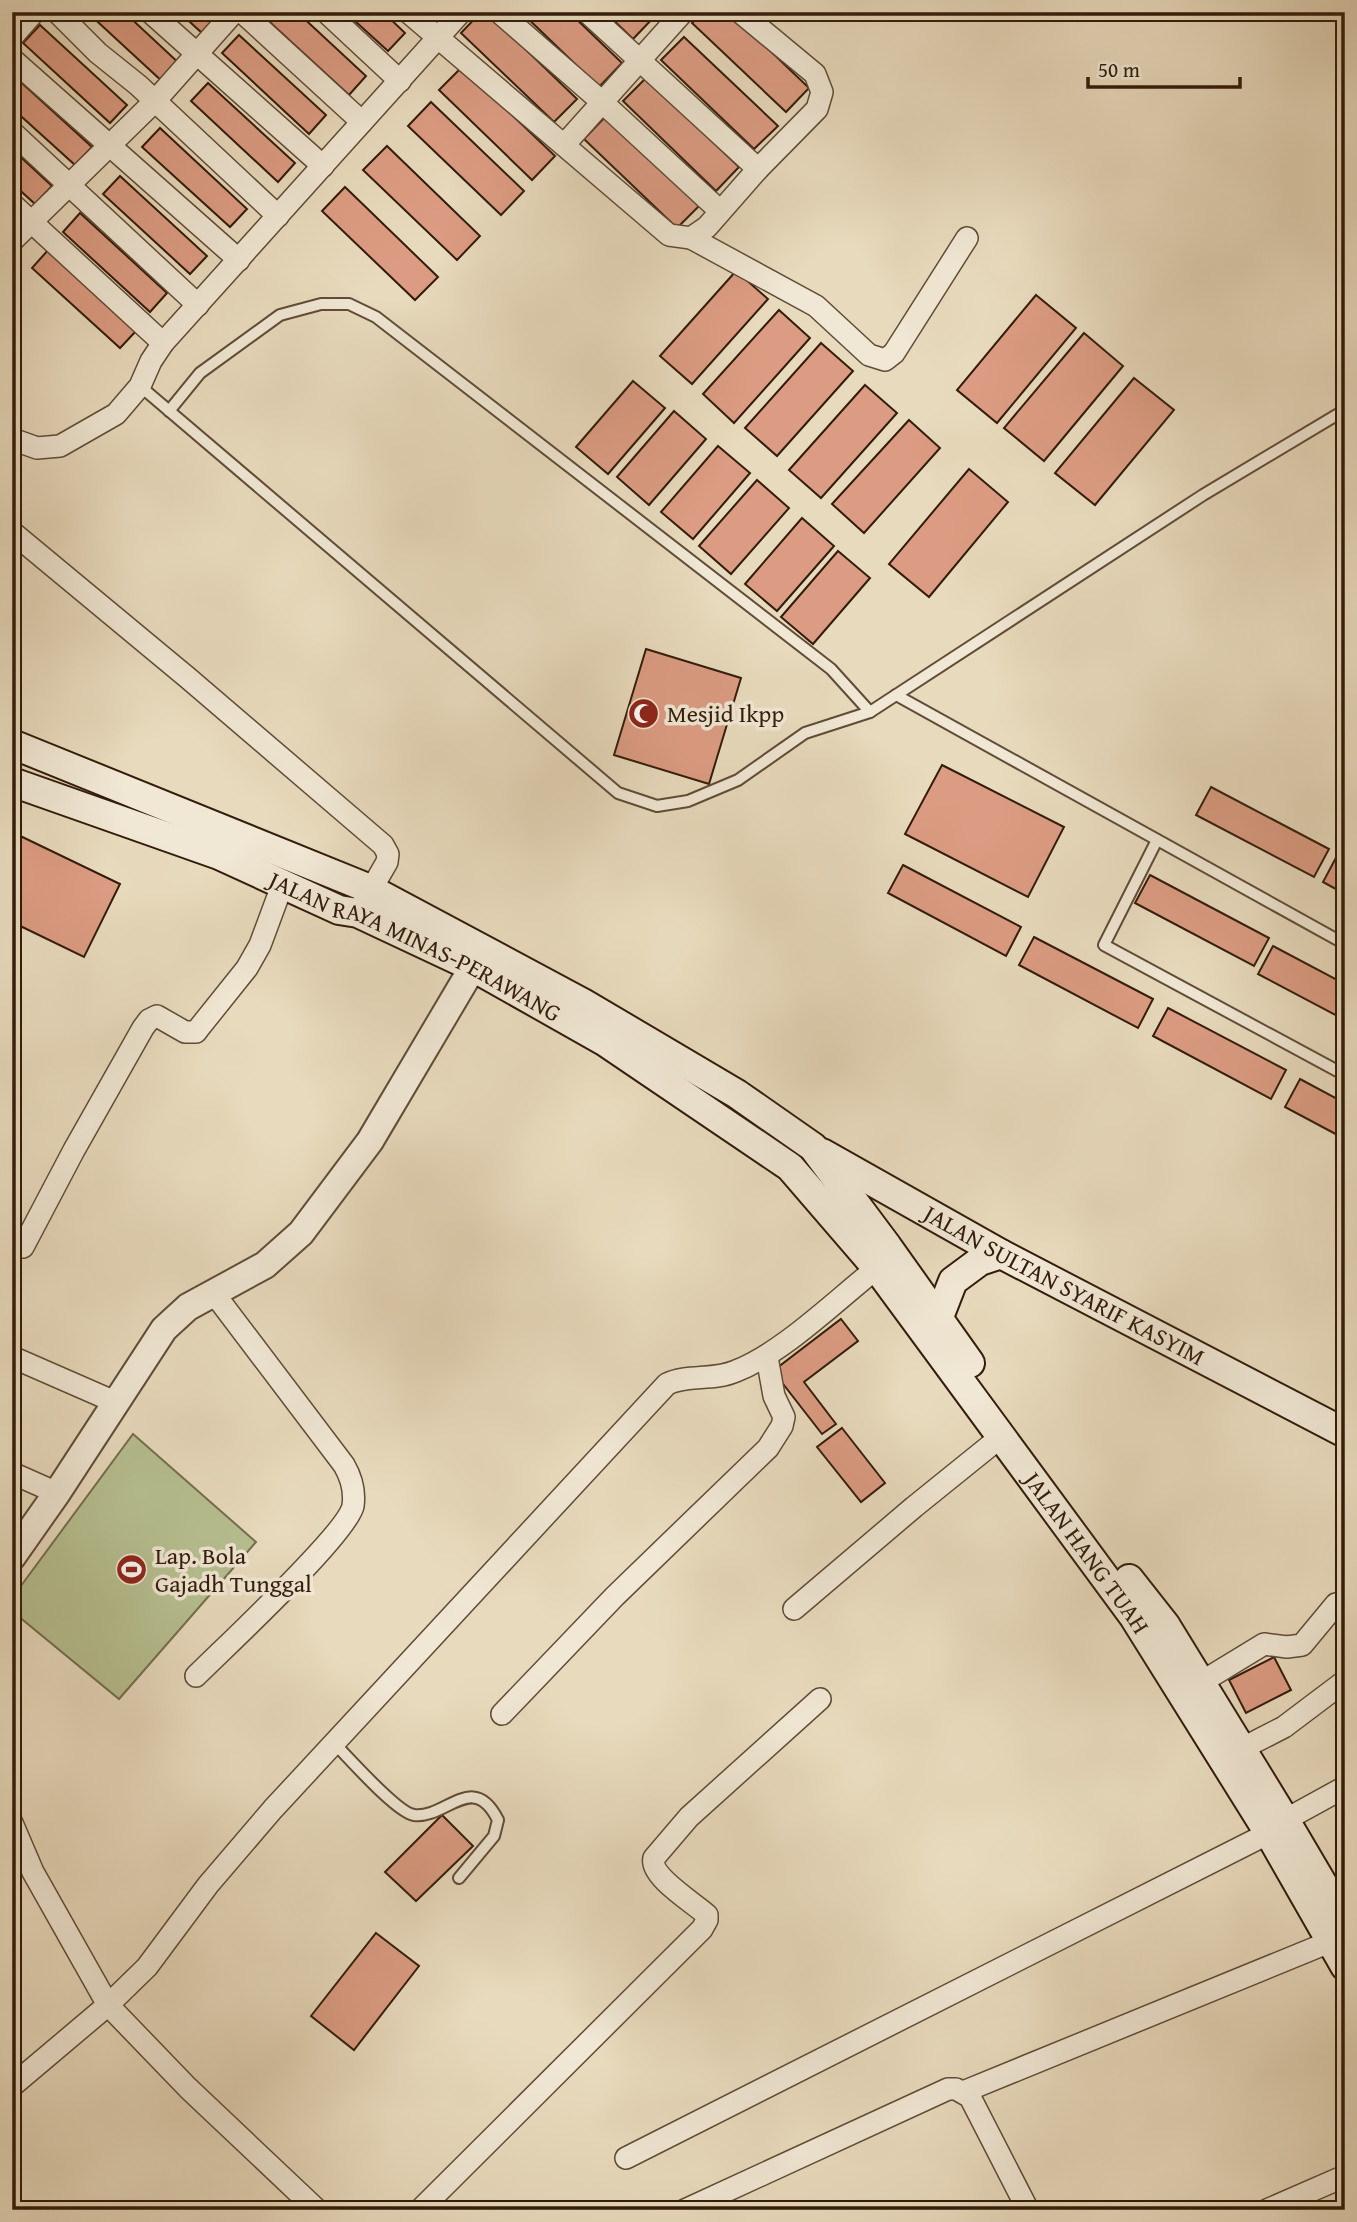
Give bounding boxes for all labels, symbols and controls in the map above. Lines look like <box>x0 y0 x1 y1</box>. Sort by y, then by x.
scale bar <box>1088 46 1240 90</box>
text: 50 m <box>1098 54 1140 85</box>
place label: Mesjid Ikpp <box>667 696 784 731</box>
mosque icon: Mesjid Ikpp <box>627 697 661 731</box>
street label: JALAN RAYA MINAS-PERAWANG <box>260 861 568 1030</box>
street label: JALAN SULTAN SYARIF KASYIM <box>915 1194 1211 1374</box>
street label: JALAN HANG TUAH <box>1014 1462 1158 1641</box>
place label: Lap. Bola Gajadh Tunggal <box>155 1538 312 1601</box>
sports icon: Lap. Bola Gajadh Tunggal <box>115 1553 149 1587</box>

